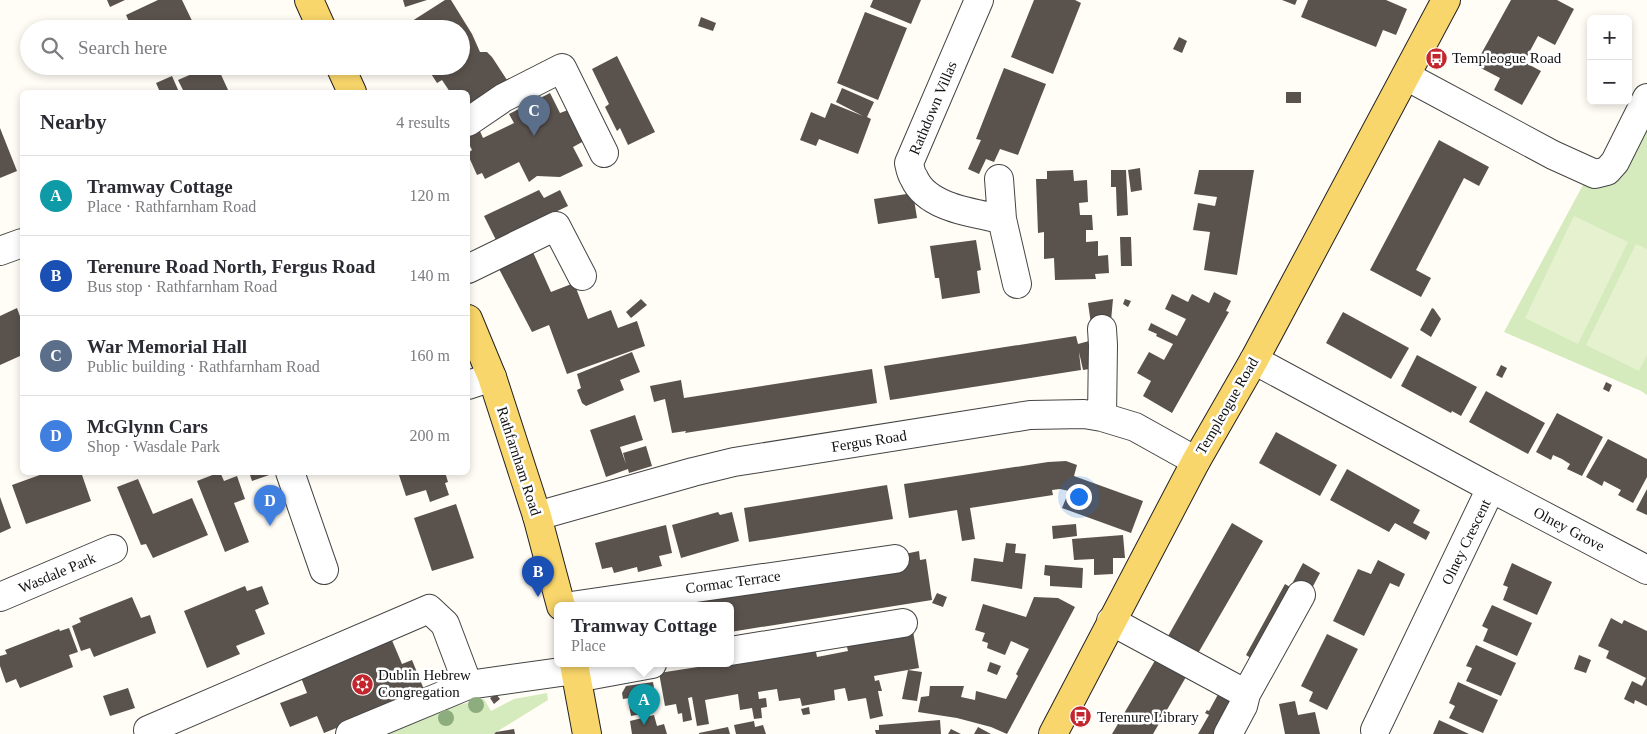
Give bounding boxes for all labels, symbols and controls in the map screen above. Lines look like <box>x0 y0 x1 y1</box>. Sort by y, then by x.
map controls <box>1587 15 1632 105</box>
button: + <box>1587 15 1632 60</box>
search box <box>20 20 470 75</box>
icon: search <box>38 34 66 62</box>
text: Search here <box>78 37 167 58</box>
bus stop icon: Templeogue Road <box>1424 46 1448 70</box>
place label: Templeogue Road <box>1452 50 1562 66</box>
street label: Rathdown Villas <box>906 59 960 157</box>
button: − <box>1587 60 1632 105</box>
pin: C <box>518 95 550 136</box>
text: Nearby <box>40 110 107 134</box>
text: 4 results <box>396 114 450 131</box>
text: Tramway Cottage <box>87 176 233 197</box>
text: A <box>50 187 62 204</box>
text: 120 m <box>410 187 450 204</box>
text: Place · Rathfarnham Road <box>87 198 256 215</box>
text: Terenure Road North, Fergus Road <box>87 256 375 277</box>
text: B <box>51 267 61 284</box>
text: 140 m <box>410 267 450 284</box>
text: Bus stop · Rathfarnham Road <box>87 278 277 295</box>
text: War Memorial Hall <box>87 336 247 357</box>
text: C <box>50 347 62 364</box>
text: 160 m <box>410 347 450 364</box>
street label: Templeogue Road <box>1193 354 1262 457</box>
text: Public building · Rathfarnham Road <box>87 358 320 375</box>
street label: Rathfarnham Road <box>494 404 544 518</box>
text: McGlynn Cars <box>87 416 208 437</box>
text: D <box>50 427 62 444</box>
text: 200 m <box>410 427 450 444</box>
street label: Fergus Road <box>830 427 908 455</box>
text: Shop · Wasdale Park <box>87 438 220 455</box>
your location <box>1066 484 1092 510</box>
pin: D <box>254 485 286 526</box>
street label: Olney Crescent <box>1438 496 1494 587</box>
street label: Olney Grove <box>1531 504 1607 555</box>
street label: Wasdale Park <box>16 549 98 596</box>
pin: B <box>522 556 554 597</box>
street label: Cormac Terrace <box>685 567 782 597</box>
popup <box>554 602 734 667</box>
text: Tramway Cottage <box>571 615 717 636</box>
text: Place <box>571 637 606 654</box>
place label: Dublin Hebrew Congregation <box>378 667 471 700</box>
synagogue icon: Dublin Hebrew Congregation <box>350 672 374 696</box>
pin: A <box>628 684 660 725</box>
bus stop icon: Terenure Library <box>1069 705 1093 729</box>
place label: Terenure Library <box>1097 709 1199 725</box>

